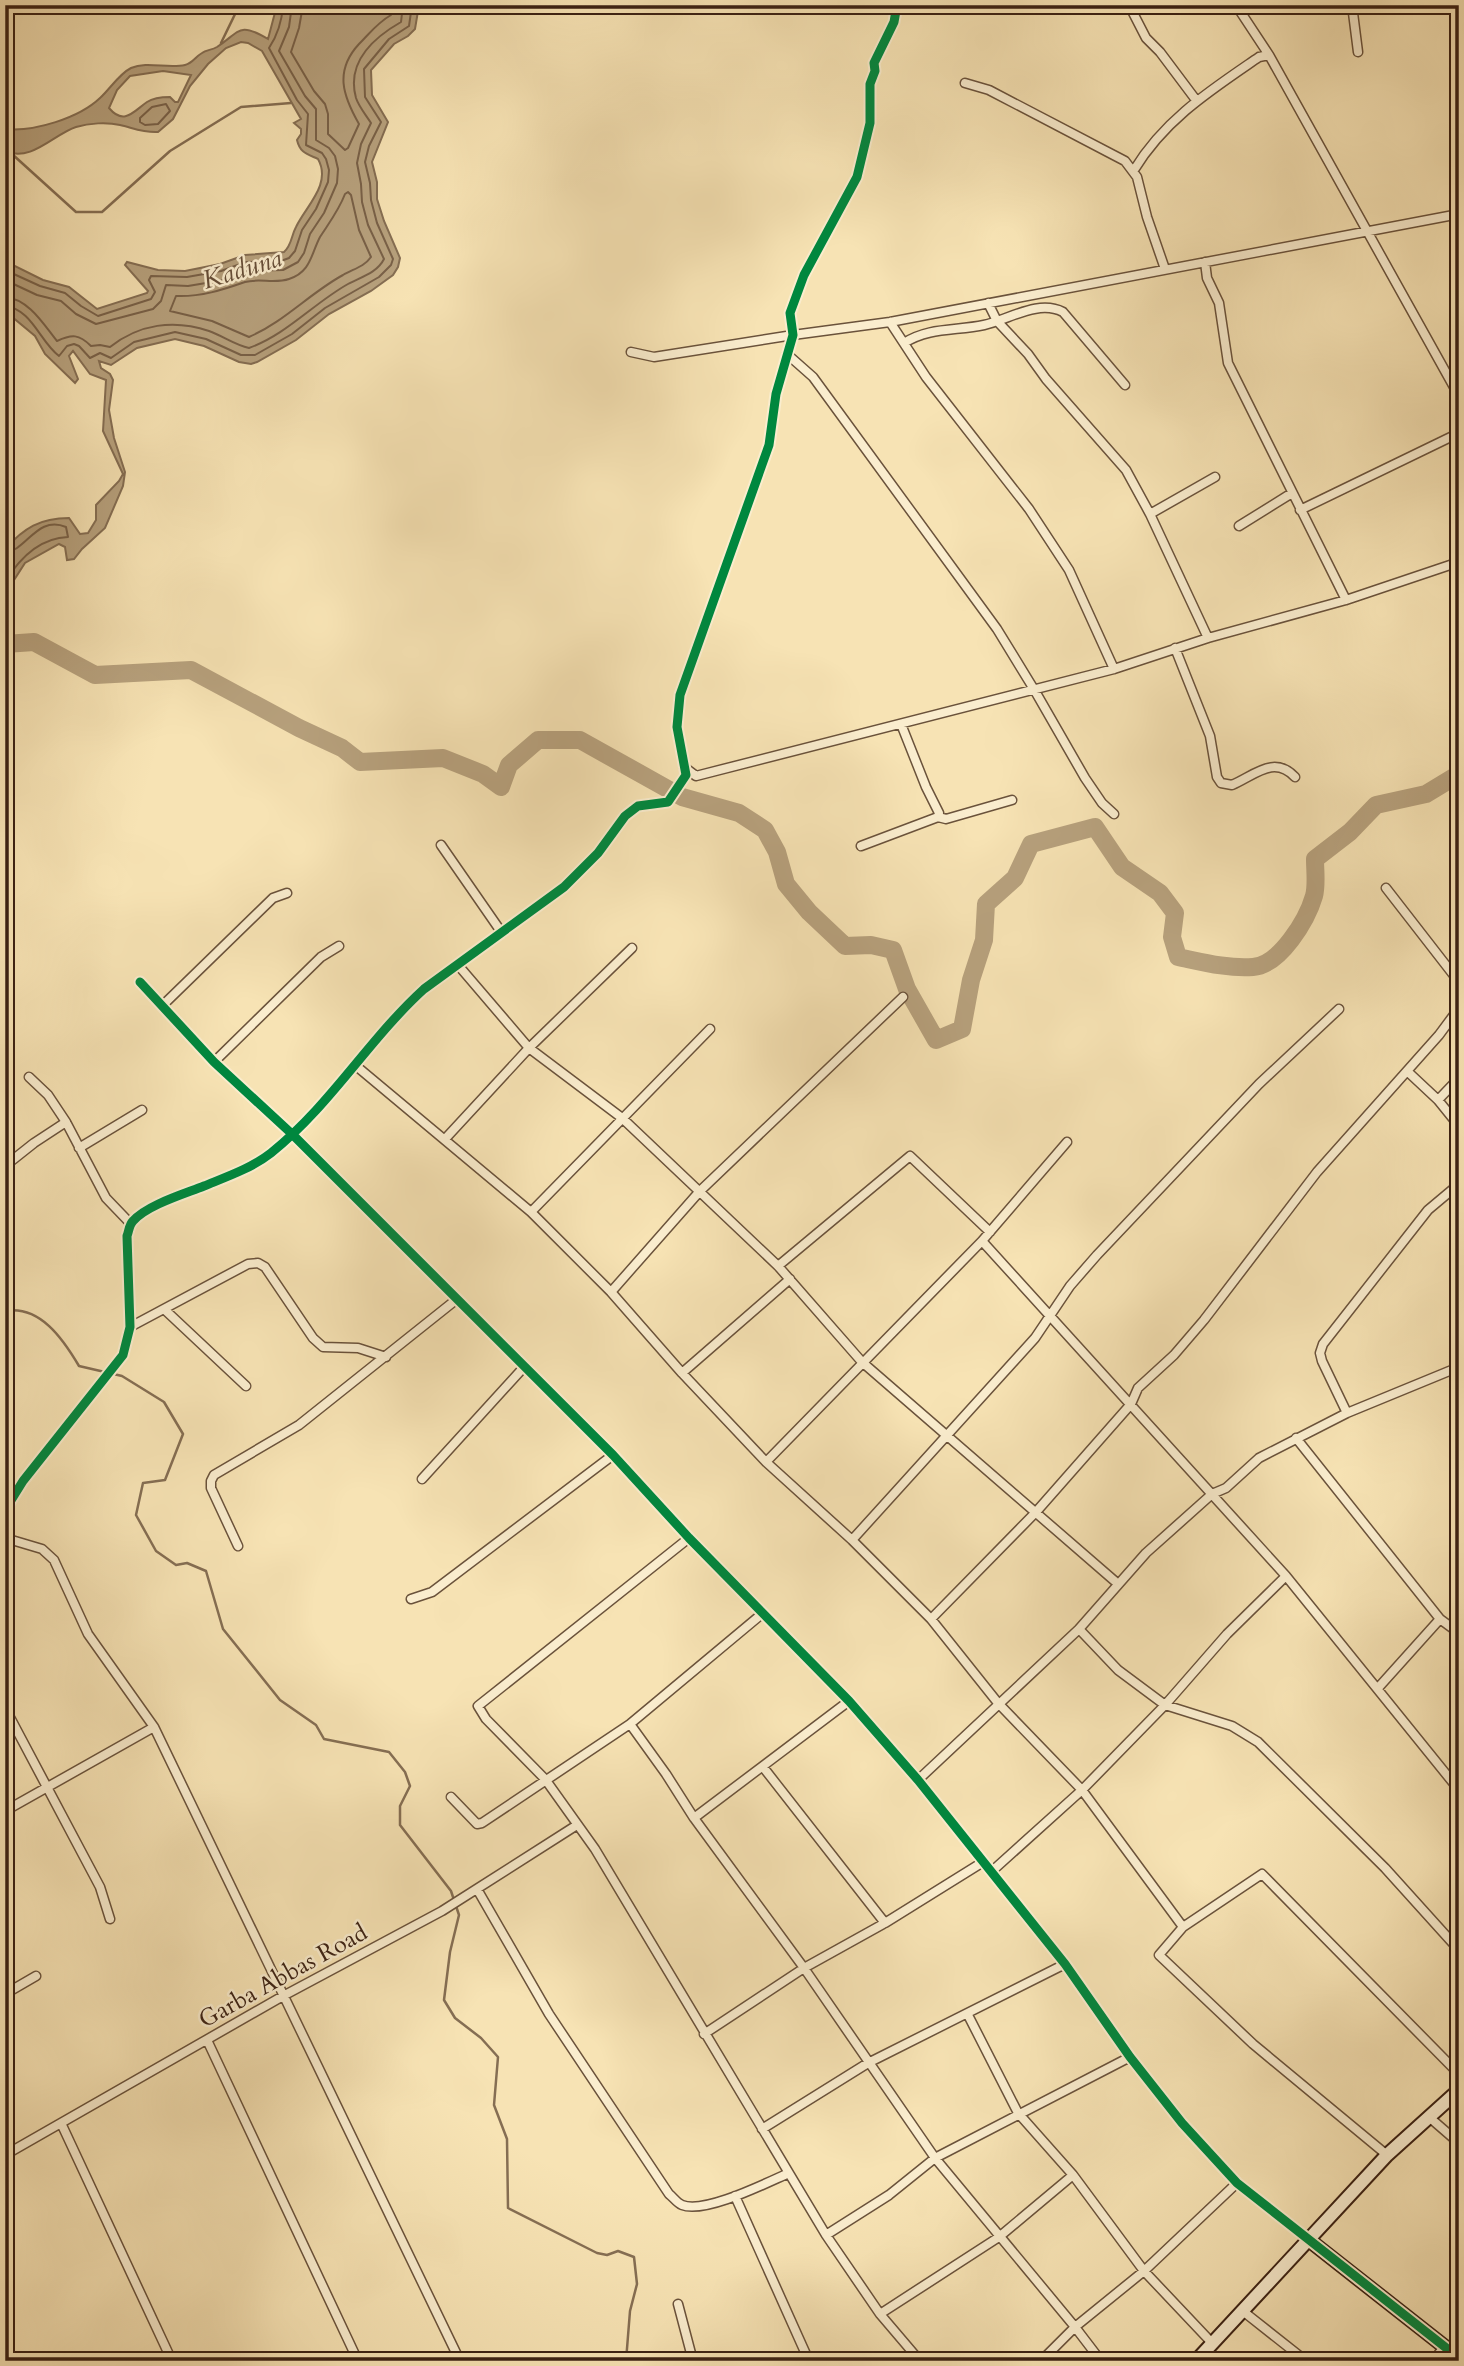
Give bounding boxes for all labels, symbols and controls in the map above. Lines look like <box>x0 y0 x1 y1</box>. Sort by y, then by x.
water label: Kaduna <box>198 240 286 298</box>
street label: Garba Abbas Road <box>193 1916 374 2036</box>

